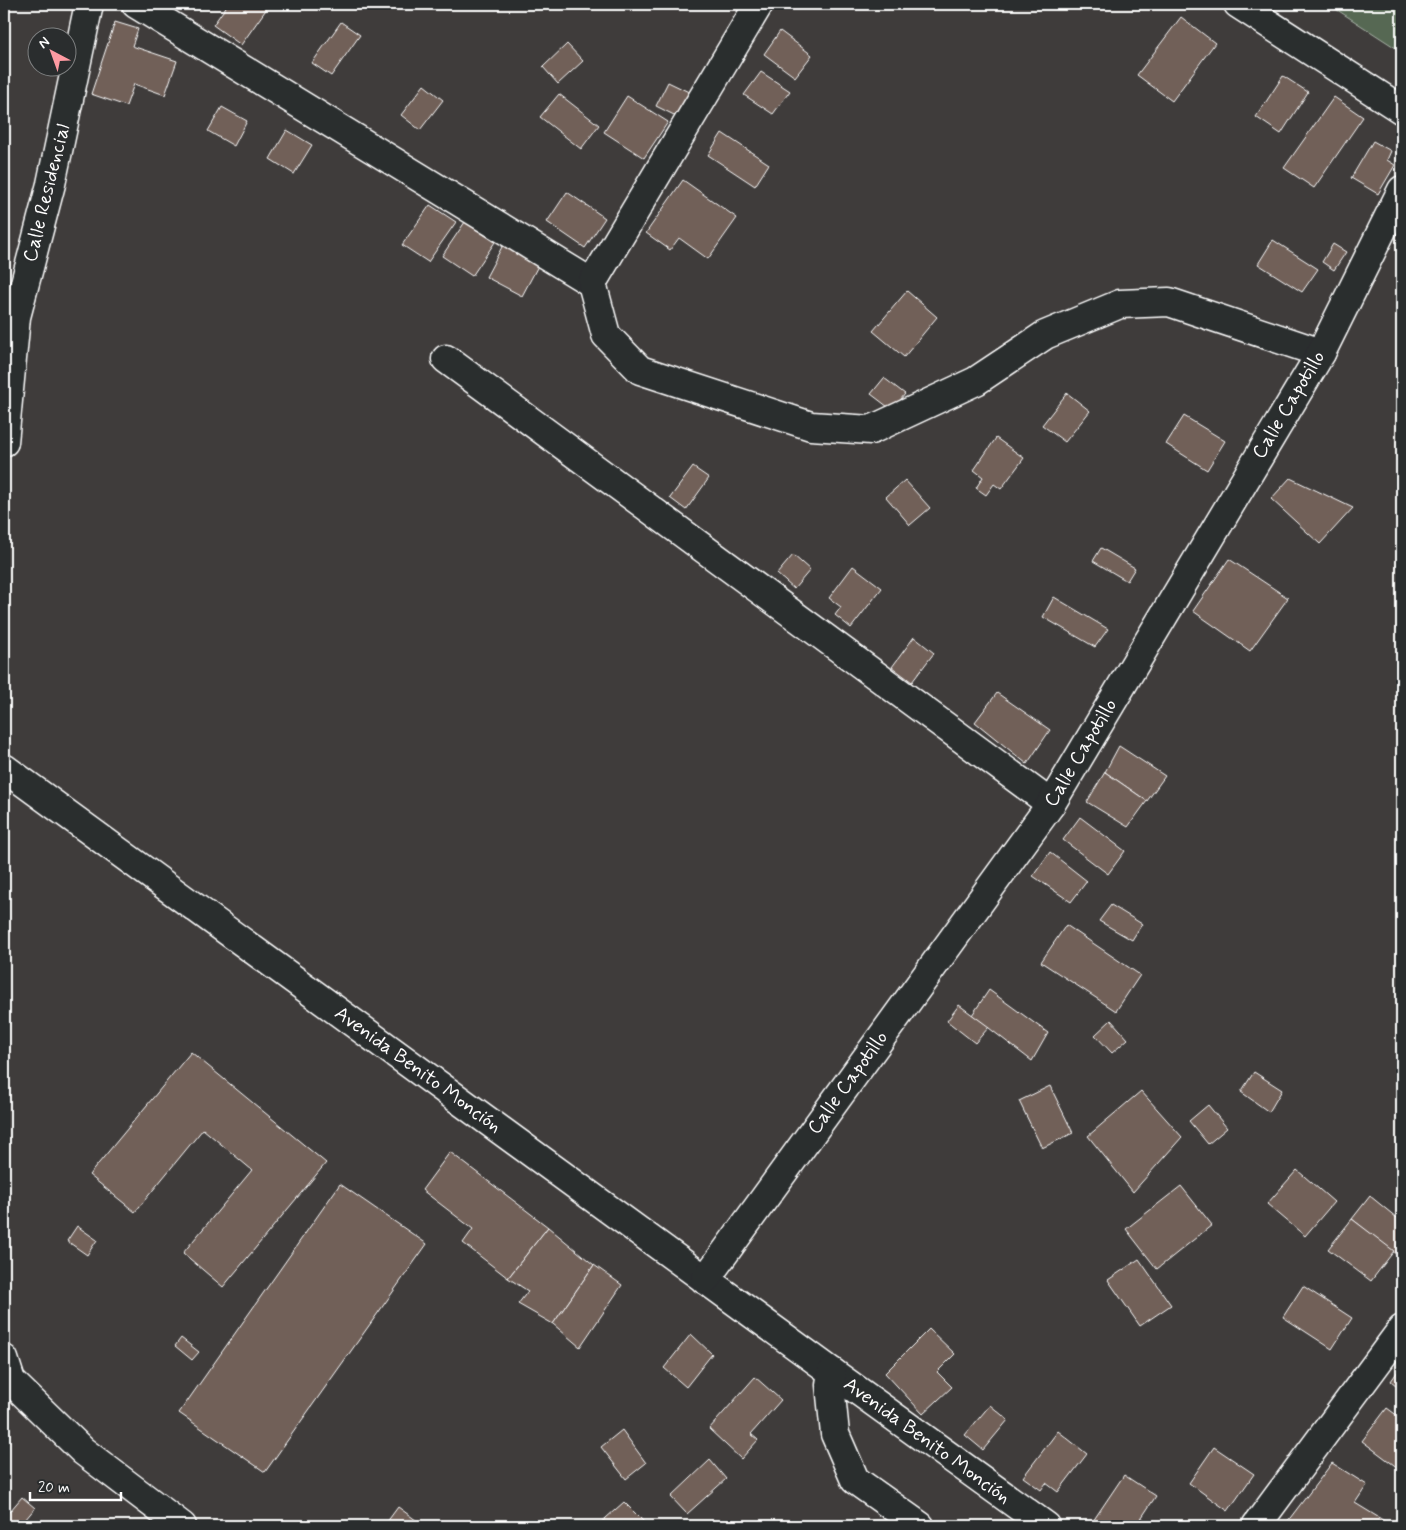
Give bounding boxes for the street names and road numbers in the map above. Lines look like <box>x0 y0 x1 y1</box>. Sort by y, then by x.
street label: Calle Residencial <box>17 121 77 265</box>
street label: Calle Capotillo <box>1246 346 1332 464</box>
street label: Calle Capotillo <box>1038 694 1124 812</box>
street label: Avenida Benito Monción <box>329 1000 507 1140</box>
street label: Calle Capotillo <box>801 1026 895 1140</box>
street label: Avenida Benito Monción <box>838 1371 1016 1511</box>

